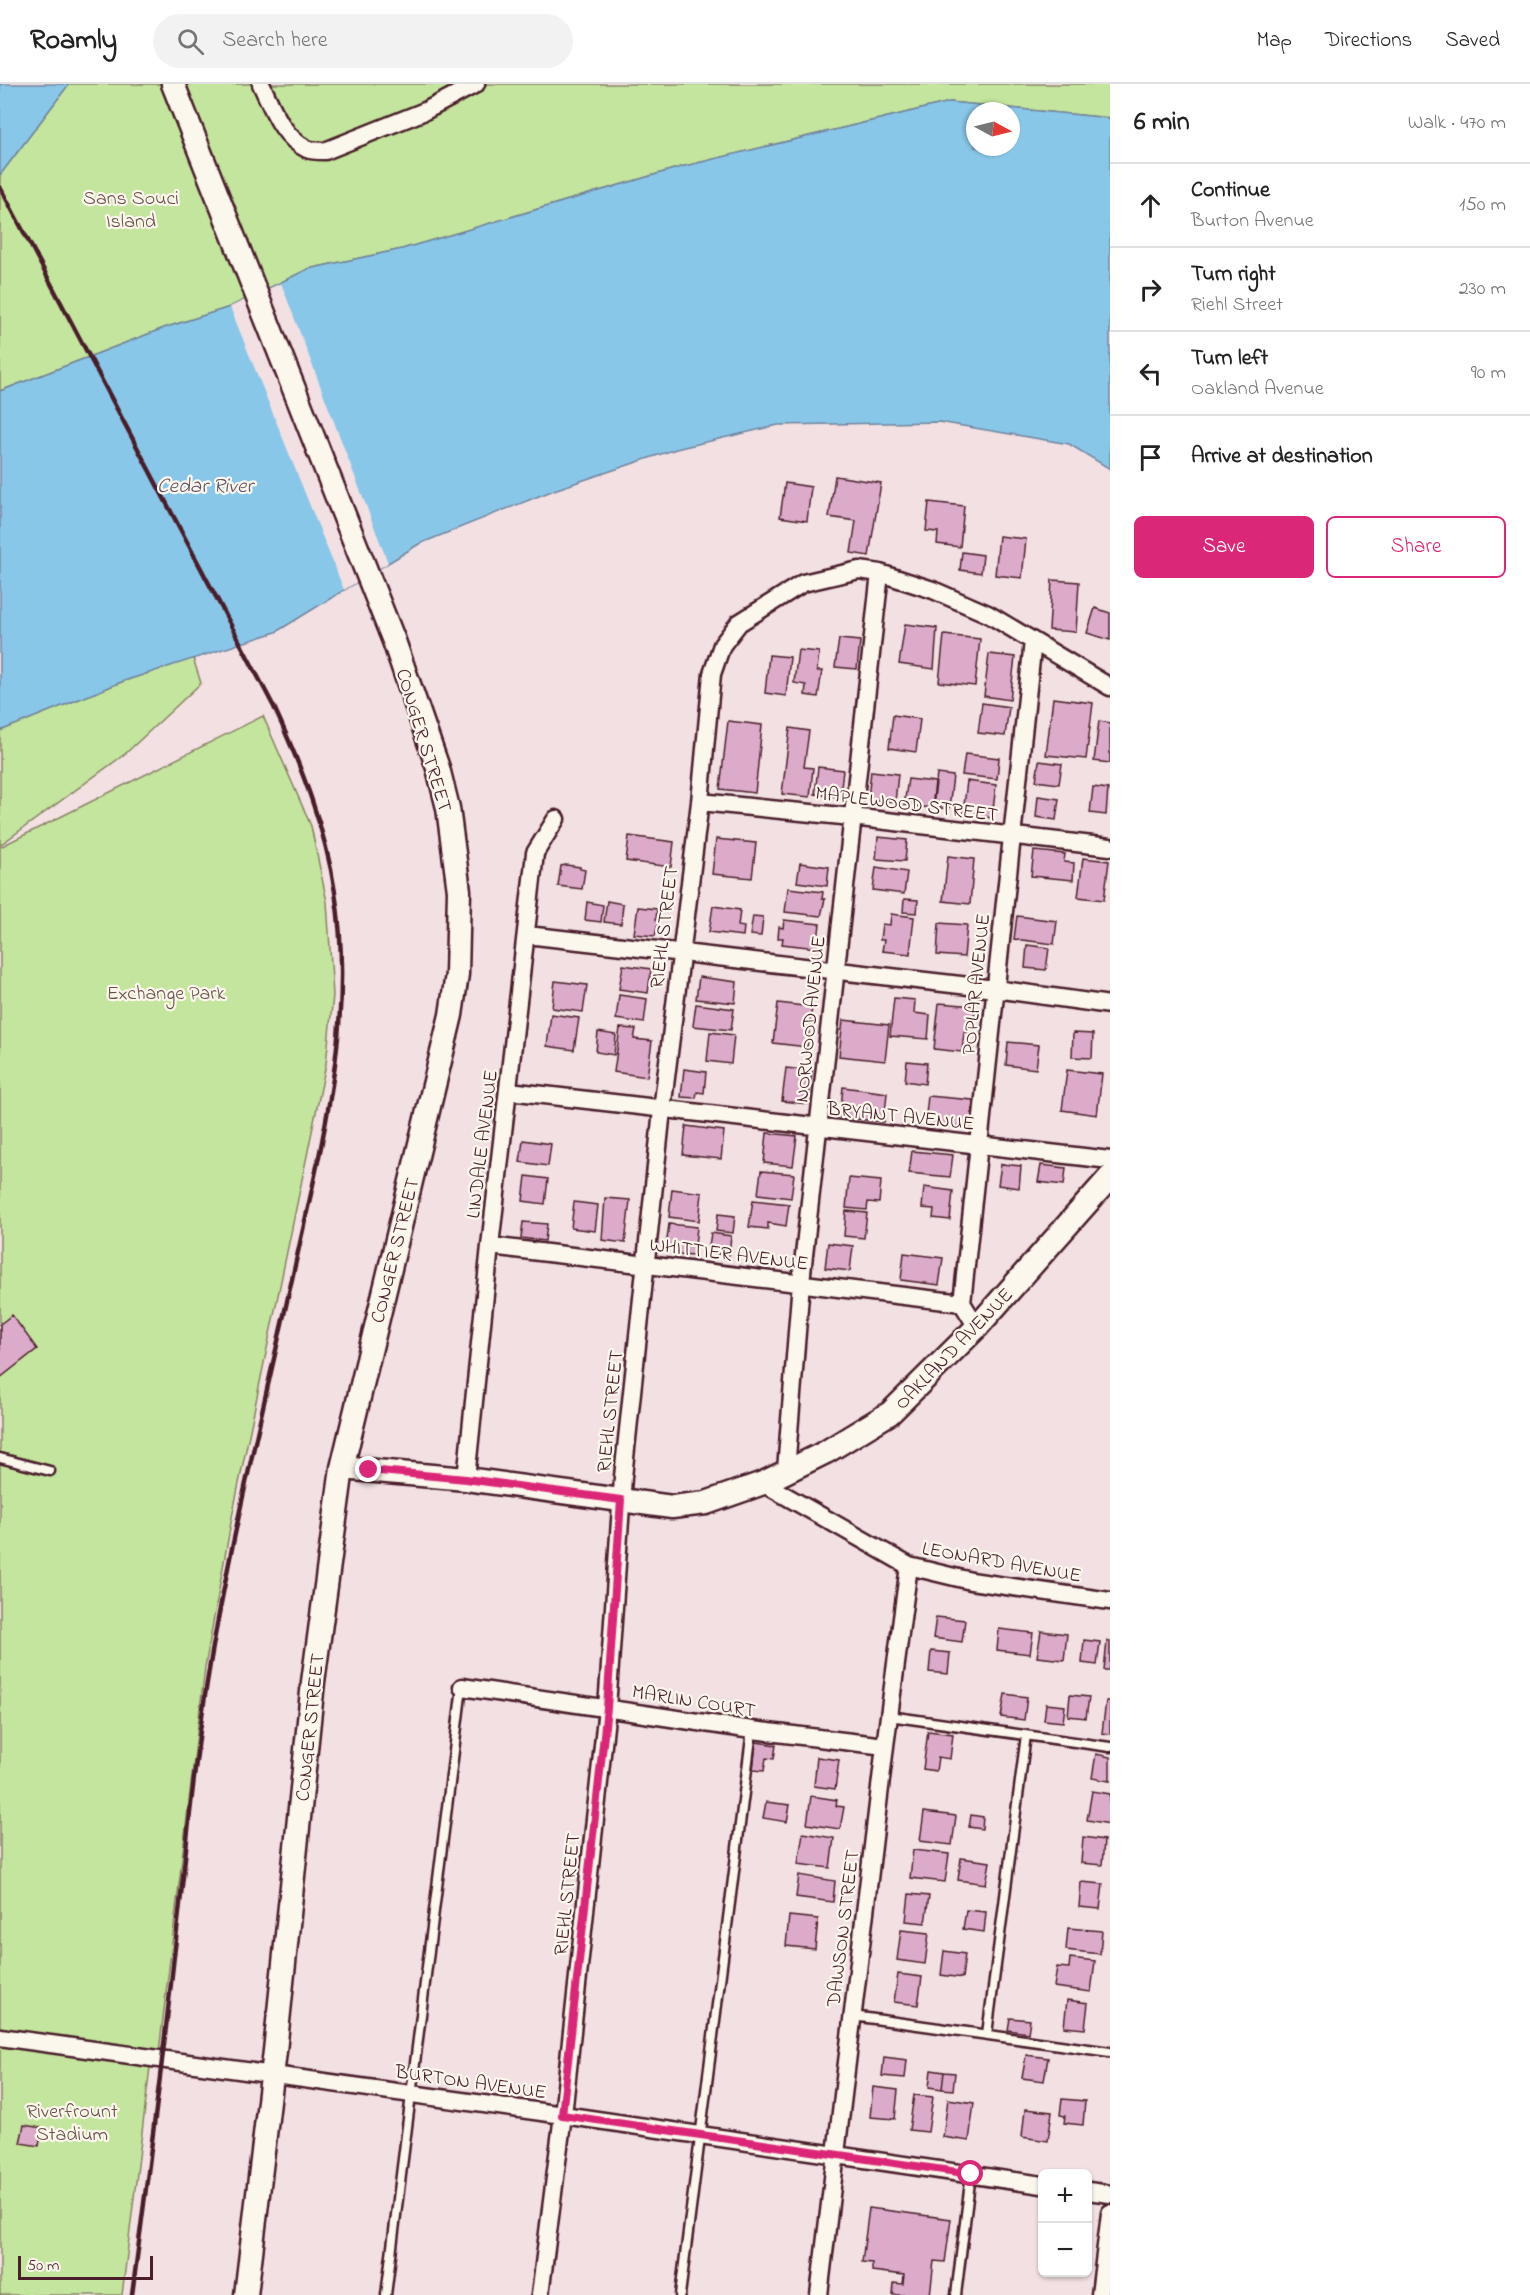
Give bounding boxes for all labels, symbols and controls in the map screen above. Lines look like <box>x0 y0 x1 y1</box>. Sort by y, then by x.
search box <box>153 14 573 68</box>
text: Roamly <box>30 21 117 62</box>
icon: search <box>174 25 207 58</box>
text: Search here <box>222 25 328 57</box>
text: Map <box>1256 26 1292 56</box>
text: Directions <box>1325 26 1412 56</box>
text: Saved <box>1445 26 1500 56</box>
north arrow <box>966 102 1020 156</box>
text: 6 min <box>1134 104 1190 142</box>
text: Walk · 470 m <box>1408 109 1506 138</box>
text: Continue <box>1191 175 1270 207</box>
park label: Sans Souci Island <box>83 185 179 237</box>
icon: ahead <box>1134 189 1167 222</box>
text: 150 m <box>1459 191 1506 220</box>
text: Burton Avenue <box>1191 207 1314 236</box>
text: Turn right <box>1191 259 1276 291</box>
icon: right <box>1134 273 1167 306</box>
text: 230 m <box>1459 275 1506 304</box>
text: Riehl Street <box>1191 291 1283 320</box>
text: Turn left <box>1191 343 1268 375</box>
icon: left <box>1134 357 1167 390</box>
text: 90 m <box>1471 359 1506 388</box>
text: Oakland Avenue <box>1191 375 1324 404</box>
icon: arrive <box>1134 441 1167 474</box>
text: Arrive at destination <box>1191 441 1373 473</box>
water label: Cedar River <box>157 472 255 502</box>
button: Save <box>1134 516 1314 578</box>
button: Share <box>1326 516 1506 578</box>
street label: CONGER STREET <box>387 665 458 816</box>
street label: MAPLEWOOD STREET <box>814 780 1000 831</box>
street label: RIEHL STREET <box>644 865 687 990</box>
street label: POPLAR AVENUE <box>956 912 999 1056</box>
street label: NORWOOD AVENUE <box>788 935 835 1104</box>
park label: Exchange Park <box>107 980 226 1010</box>
street label: LINDALE AVENUE <box>460 1068 507 1220</box>
street label: BRYANT AVENUE <box>825 1095 976 1140</box>
street label: CONGER STREET <box>364 1175 428 1326</box>
street label: WHITTIER AVENUE <box>648 1231 810 1280</box>
street label: OAKLAND AVENUE <box>889 1282 1021 1417</box>
street label: RIEHL STREET <box>591 1349 632 1474</box>
route end <box>355 1456 381 1482</box>
street label: LEONARD AVENUE <box>920 1535 1084 1592</box>
street label: CONGER STREET <box>289 1652 334 1803</box>
street label: MARLIN COURT <box>630 1678 758 1727</box>
street label: RIEHL STREET <box>548 1832 589 1957</box>
street label: DAWSON STREET <box>820 1848 869 2009</box>
street label: BURTON AVENUE <box>392 2058 548 2108</box>
park label: Riverfrount Stadium <box>26 2098 118 2150</box>
route start <box>957 2160 983 2186</box>
map controls <box>1038 2169 1092 2277</box>
button: + <box>1038 2169 1092 2223</box>
button: − <box>1038 2223 1092 2277</box>
scale bar <box>18 2253 153 2280</box>
text: 50 m <box>27 2254 59 2278</box>

